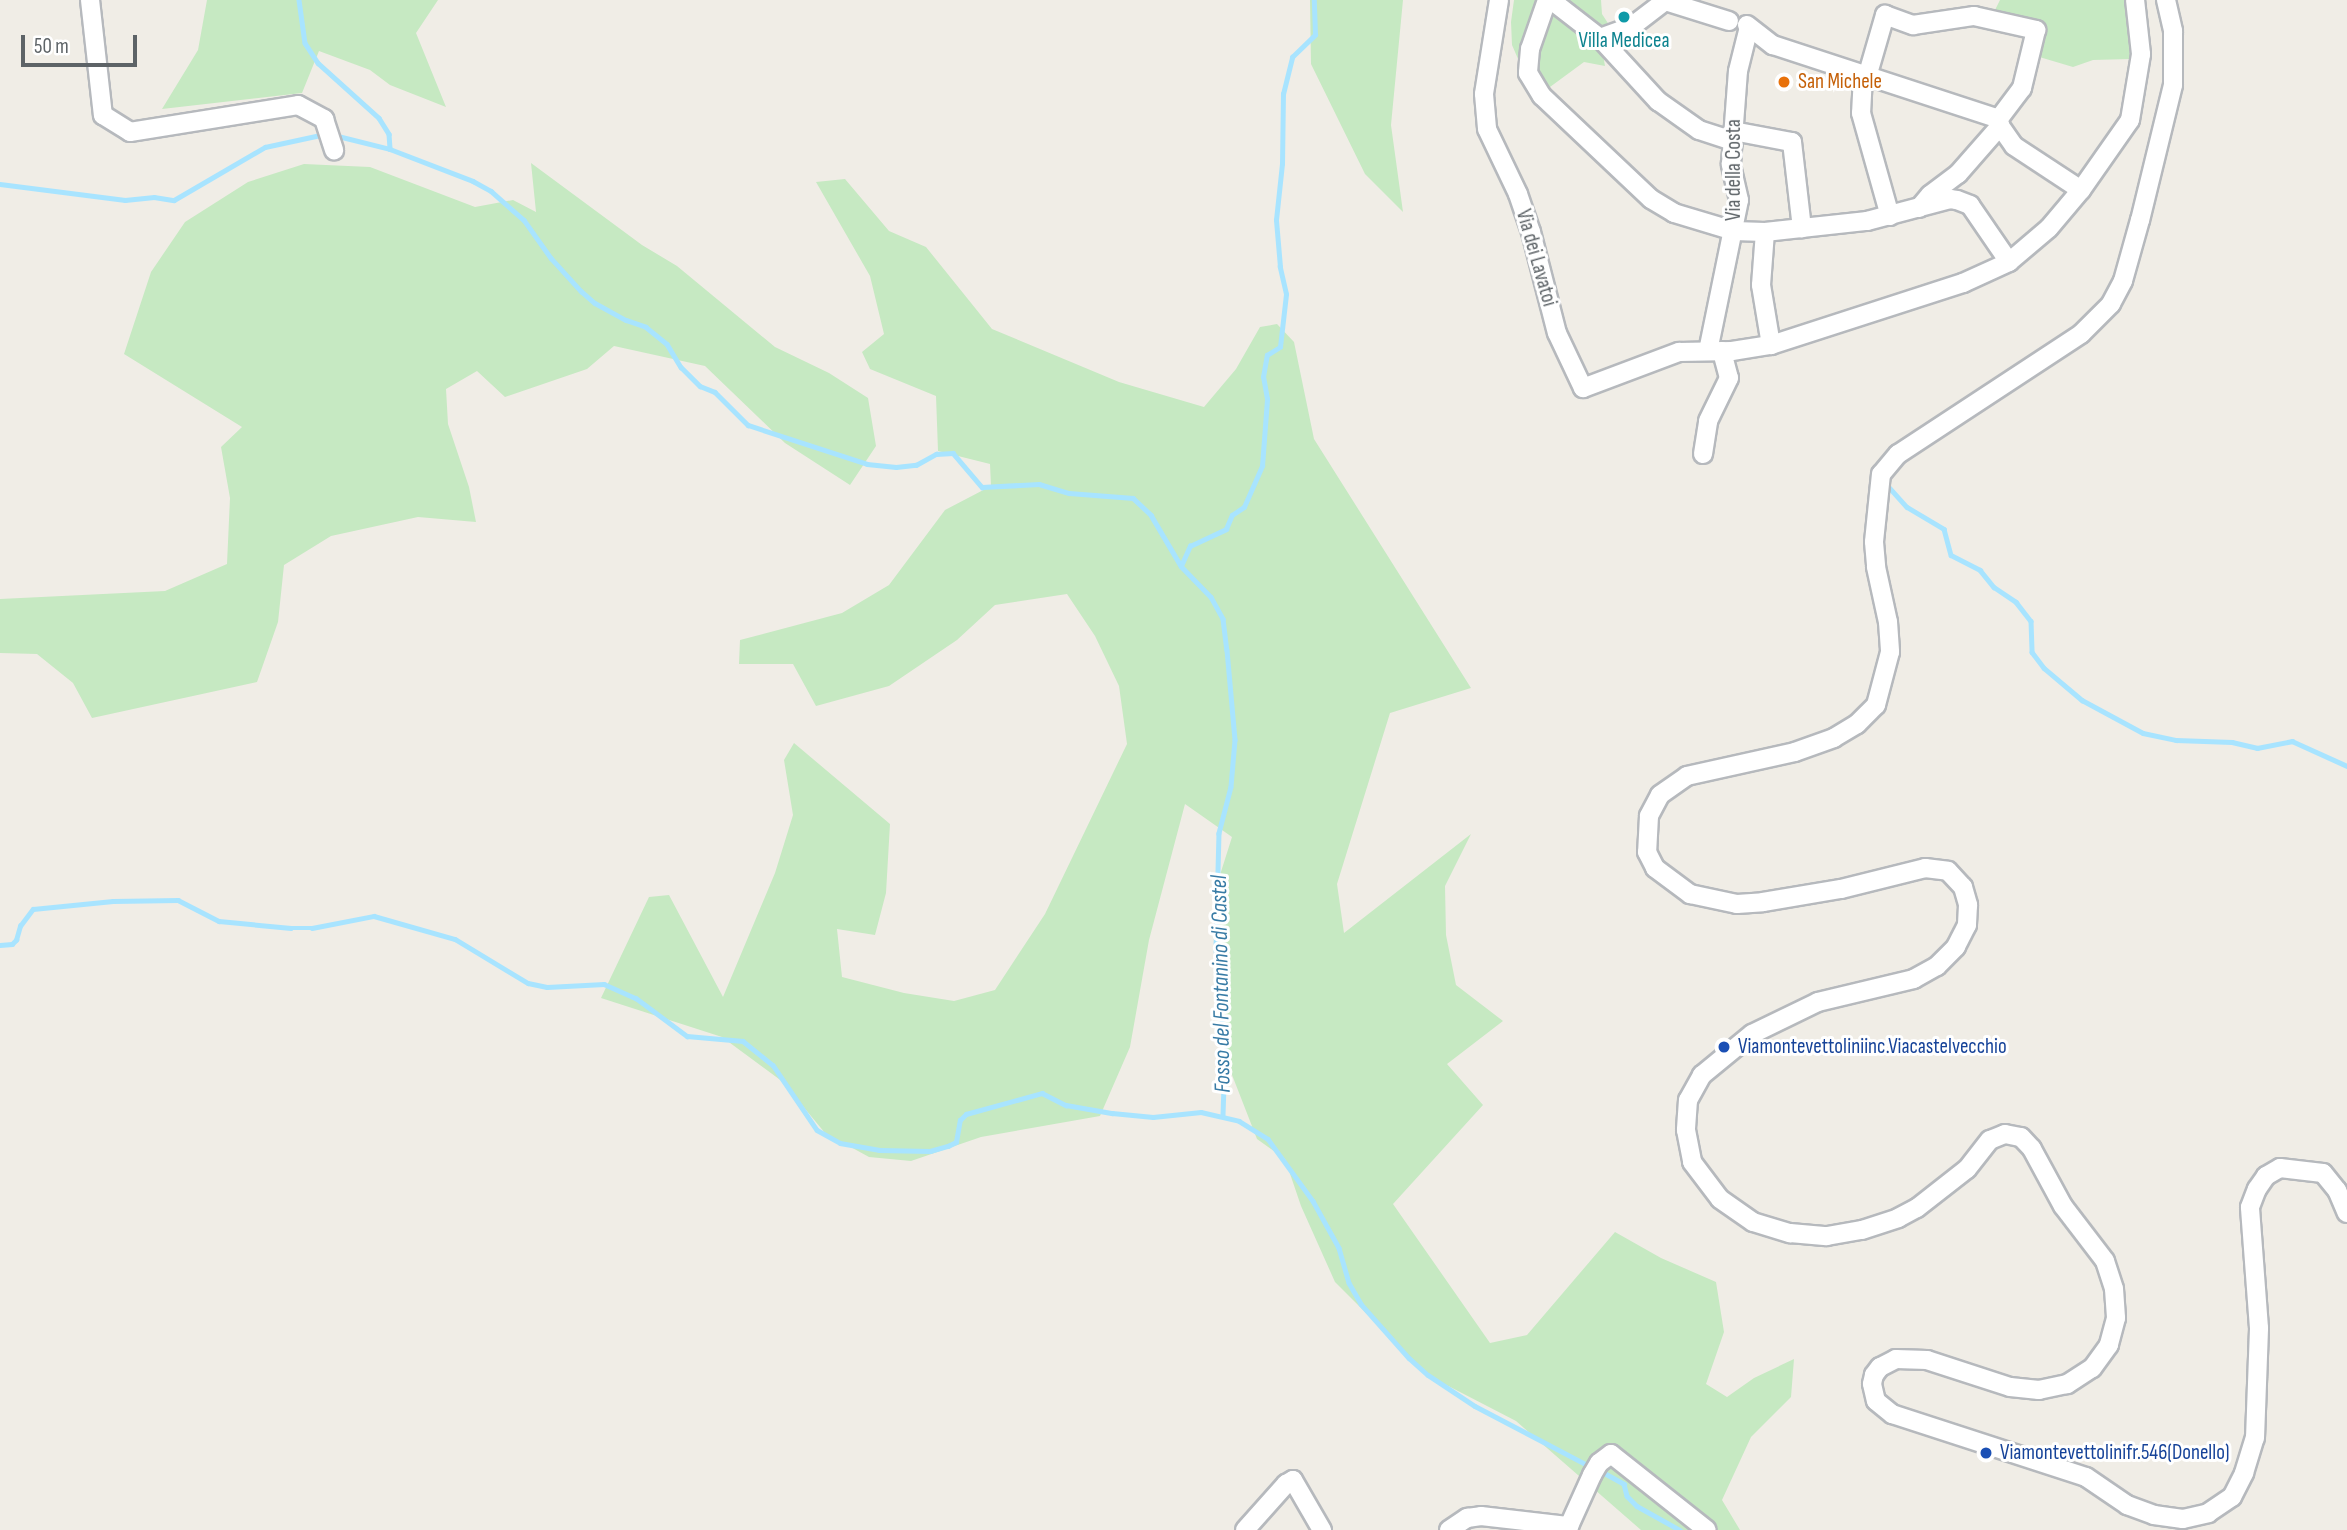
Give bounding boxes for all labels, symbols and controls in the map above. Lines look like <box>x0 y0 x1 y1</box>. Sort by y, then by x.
marker: Villa Medicea <box>1616 9 1632 25</box>
scale bar <box>24 21 140 65</box>
place label: Villa Medicea <box>1578 28 1670 54</box>
text: 50 m <box>34 34 69 59</box>
place label: San Michele <box>1798 69 1882 95</box>
marker: San Michele <box>1776 74 1792 90</box>
street label: Via della Costa <box>1721 119 1747 221</box>
street label: Via dei Lavatoi <box>1510 207 1562 309</box>
water label: Fosso del Fontanino di Castel <box>1205 875 1237 1093</box>
place label: Viamontevettoliniinc.Viacastelvecchio <box>1738 1034 2007 1060</box>
marker: Viamontevettoliniinc.Viacastelvecchio <box>1716 1039 1732 1055</box>
place label: Viamontevettolinifr.546(Donello) <box>2000 1440 2229 1466</box>
marker: Viamontevettolinifr.546(Donello) <box>1978 1445 1994 1461</box>

